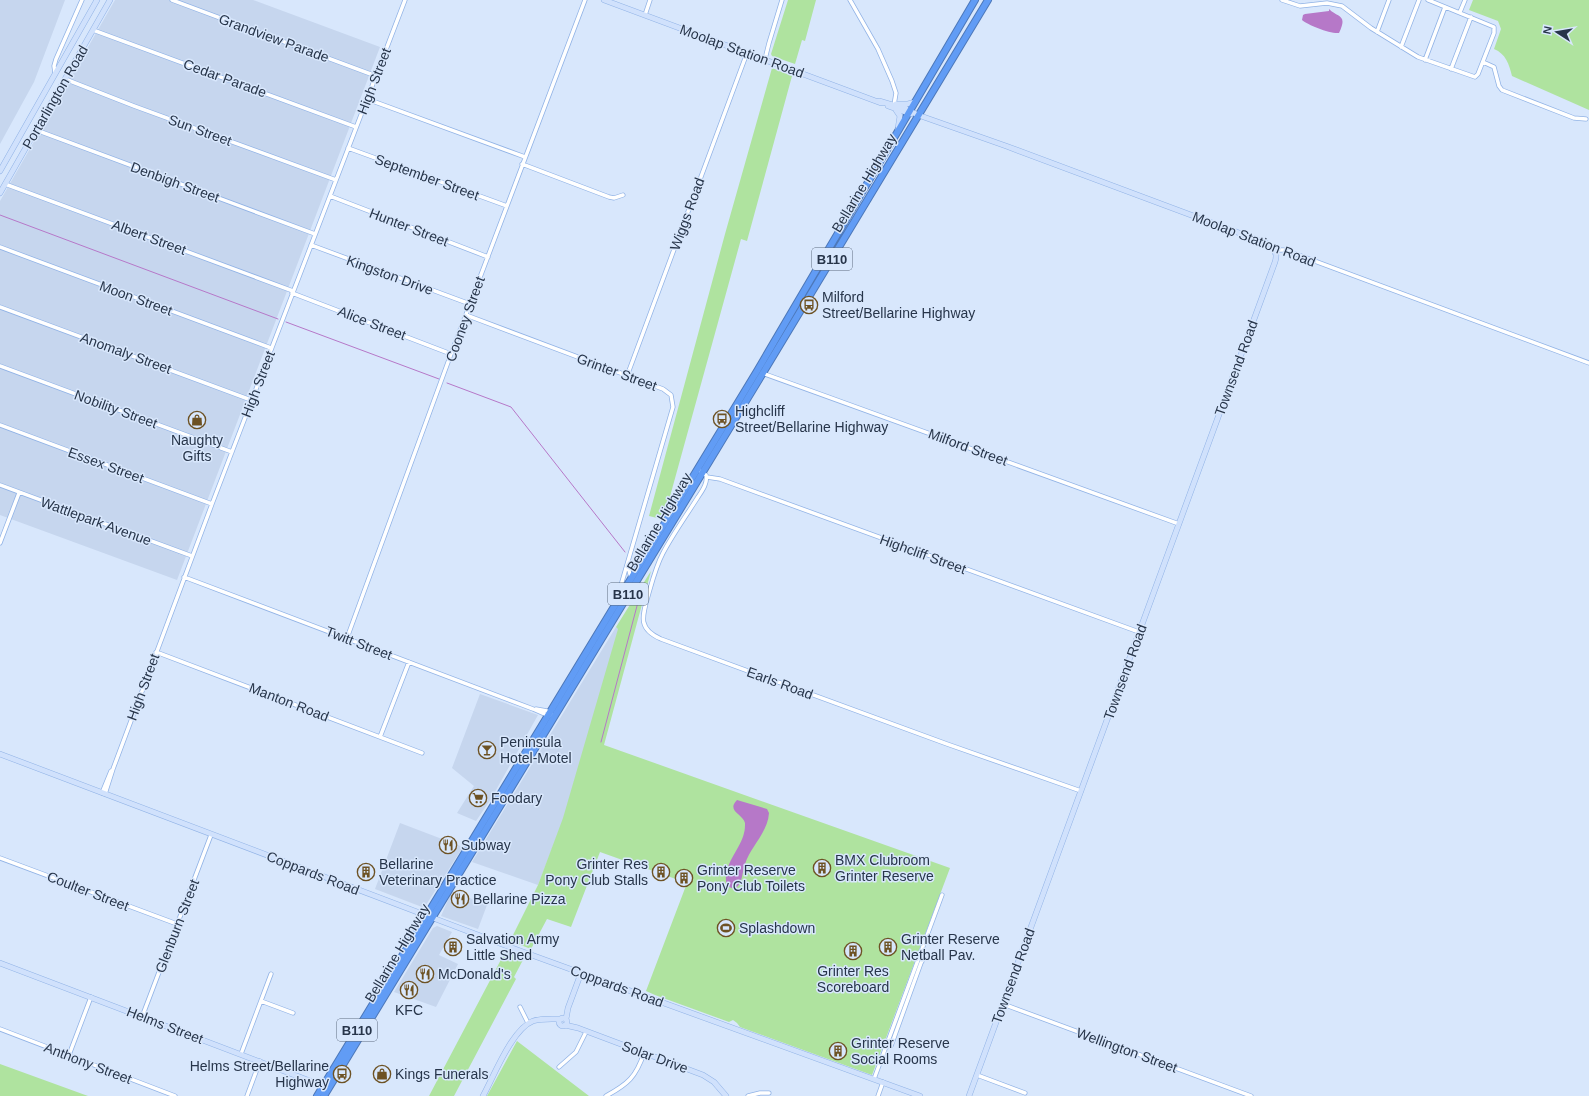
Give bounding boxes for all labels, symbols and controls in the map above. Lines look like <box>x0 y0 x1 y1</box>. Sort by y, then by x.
street label: Grandview Parade <box>217 11 331 65</box>
north arrow <box>1537 12 1577 52</box>
street label: Moolap Station Road <box>678 21 806 81</box>
text: N <box>1541 25 1554 35</box>
street label: Portarlington Road <box>19 42 91 152</box>
street label: High Street <box>354 45 394 117</box>
street label: Cedar Parade <box>181 56 269 100</box>
street label: Sun Street <box>166 111 234 149</box>
street label: Bellarine Highway <box>828 131 900 235</box>
street label: September Street <box>373 151 481 203</box>
street label: Denbigh Street <box>128 159 222 206</box>
street label: Wiggs Road <box>666 175 708 253</box>
street label: Hunter Street <box>367 205 451 249</box>
street label: Moolap Station Road <box>1190 208 1318 270</box>
street label: Albert Street <box>110 216 188 258</box>
road number: B110 <box>812 248 852 270</box>
street label: Kingston Drive <box>344 252 436 298</box>
street label: Cooney Street <box>442 274 488 364</box>
street label: Moon Street <box>97 277 175 319</box>
place label: Milford Street/Bellarine Highway <box>822 289 975 321</box>
bus stop icon: Milford Street/Bellarine Highway <box>799 295 819 315</box>
street label: Alice Street <box>336 303 408 343</box>
street label: Townsend Road <box>1211 318 1261 418</box>
street label: Anomaly Street <box>78 329 174 377</box>
street label: High Street <box>238 348 278 420</box>
street label: Grinter Street <box>575 350 659 394</box>
street label: Nobility Street <box>72 387 160 431</box>
place label: Highcliff Street/Bellarine Highway <box>735 403 888 435</box>
bus stop icon: Highcliff Street/Bellarine Highway <box>712 409 732 429</box>
shop icon: Naughty Gifts <box>187 410 207 430</box>
street label: Milford Street <box>926 425 1010 469</box>
place label: Naughty Gifts <box>171 432 223 464</box>
street label: Essex Street <box>66 444 146 486</box>
street label: Bellarine Highway <box>623 470 695 574</box>
street label: Wattlepark Avenue <box>38 494 154 549</box>
street label: Highcliff Street <box>878 531 968 577</box>
road number: B110 <box>608 583 648 605</box>
street label: Townsend Road <box>1100 622 1150 722</box>
street label: Twitt Street <box>323 623 395 663</box>
street label: High Street <box>124 651 163 723</box>
street label: Earls Road <box>745 664 815 702</box>
street label: Manton Road <box>247 679 331 725</box>
place label: Peninsula Hotel-Motel <box>500 734 572 766</box>
bar icon: Peninsula Hotel-Motel <box>477 740 497 760</box>
supermarket icon: Foodary <box>468 788 488 808</box>
place label: Foodary <box>491 790 542 806</box>
restaurant icon: Subway <box>438 835 458 855</box>
place label: Subway <box>461 837 511 853</box>
street label: Coppards Road <box>264 848 362 898</box>
place label: BMX Clubroom Grinter Reserve <box>835 852 934 884</box>
place label: Bellarine Veterinary Practice <box>379 856 497 888</box>
place label: Grinter Res Pony Club Stalls <box>545 856 648 888</box>
building icon: BMX Clubroom Grinter Reserve <box>812 858 832 878</box>
building icon: Bellarine Veterinary Practice <box>356 862 376 882</box>
building icon: Grinter Res Pony Club Stalls <box>651 862 671 882</box>
place label: Grinter Reserve Pony Club Toilets <box>697 862 805 894</box>
street label: Coulter Street <box>45 868 131 914</box>
building icon: Grinter Reserve Pony Club Toilets <box>674 868 694 888</box>
street label: Glenburn Street <box>152 877 202 975</box>
restaurant icon: Bellarine Pizza <box>450 889 470 909</box>
place label: Bellarine Pizza <box>473 891 566 907</box>
street label: Bellarine Highway <box>361 901 433 1005</box>
sports icon: Splashdown <box>716 918 736 938</box>
place label: Splashdown <box>739 920 815 936</box>
street label: Townsend Road <box>988 926 1038 1026</box>
place label: Salvation Army Little Shed <box>466 931 559 963</box>
place label: Grinter Reserve Netball Pav. <box>901 931 1000 963</box>
building icon: Salvation Army Little Shed <box>443 937 463 957</box>
building icon: Grinter Reserve Netball Pav. <box>878 937 898 957</box>
building icon: Grinter Res Scoreboard <box>843 941 863 961</box>
street label: Coppards Road <box>568 962 666 1010</box>
place label: Grinter Res Scoreboard <box>817 963 889 995</box>
restaurant icon: McDonald's <box>415 964 435 984</box>
place label: McDonald's <box>438 966 511 982</box>
restaurant icon: KFC <box>399 980 419 1000</box>
place label: KFC <box>395 1002 423 1018</box>
street label: Helms Street <box>124 1003 206 1047</box>
road number: B110 <box>337 1019 377 1041</box>
street label: Wellington Street <box>1074 1024 1180 1076</box>
place label: Grinter Reserve Social Rooms <box>851 1035 950 1067</box>
street label: Solar Drive <box>620 1038 690 1076</box>
street label: Anthony Street <box>42 1039 134 1087</box>
building icon: Grinter Reserve Social Rooms <box>828 1041 848 1061</box>
place label: Helms Street/Bellarine Highway <box>190 1058 329 1090</box>
bus stop icon: Helms Street/Bellarine Highway <box>332 1064 352 1084</box>
shop icon: Kings Funerals <box>372 1064 392 1084</box>
place label: Kings Funerals <box>395 1066 488 1082</box>

